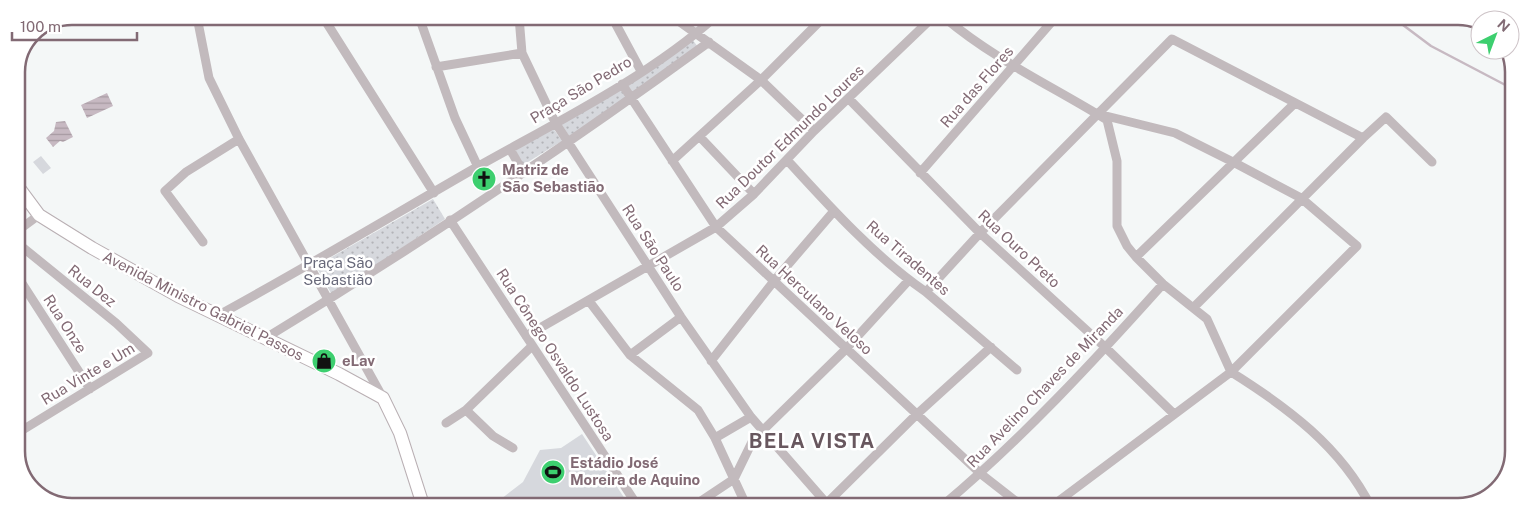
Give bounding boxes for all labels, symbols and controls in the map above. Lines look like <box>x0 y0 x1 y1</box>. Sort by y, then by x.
scale bar <box>12 10 138 42</box>
north arrow <box>1470 10 1520 60</box>
text: N <box>1494 16 1513 35</box>
text: 100 m <box>20 18 61 35</box>
street label: Rua das Flores <box>937 43 1017 131</box>
street label: Praça São Pedro <box>527 53 634 126</box>
street label: Rua Doutor Edmundo Loures <box>712 61 867 212</box>
place label: Matriz de São Sebastião <box>502 161 605 195</box>
church icon: Matriz de São Sebastião <box>471 166 497 192</box>
street label: Rua São Paulo <box>619 201 688 294</box>
street label: Rua Ouro Preto <box>975 206 1064 291</box>
street label: Rua Tiradentes <box>863 217 953 298</box>
street label: Rua Herculano Veloso <box>753 241 876 358</box>
street label: Avenida Ministro Gabriel Passos <box>100 247 306 364</box>
park label: Praça São Sebastião <box>303 254 373 288</box>
street label: Rua Dez <box>65 261 120 310</box>
street label: Rua Cônego Osvaldo Lustosa <box>493 265 618 444</box>
street label: Rua Onze <box>40 291 90 356</box>
street label: Rua Avelino Chaves de Miranda <box>963 303 1126 471</box>
street label: Rua Vinte e Um <box>38 339 137 408</box>
shop icon: eLav <box>311 348 337 374</box>
place label: eLav <box>342 352 375 369</box>
district label: BELA VISTA <box>749 429 875 453</box>
place label: Estádio José Moreira de Aquino <box>570 454 701 488</box>
sports icon: Estádio José Moreira de Aquino <box>540 459 566 485</box>

